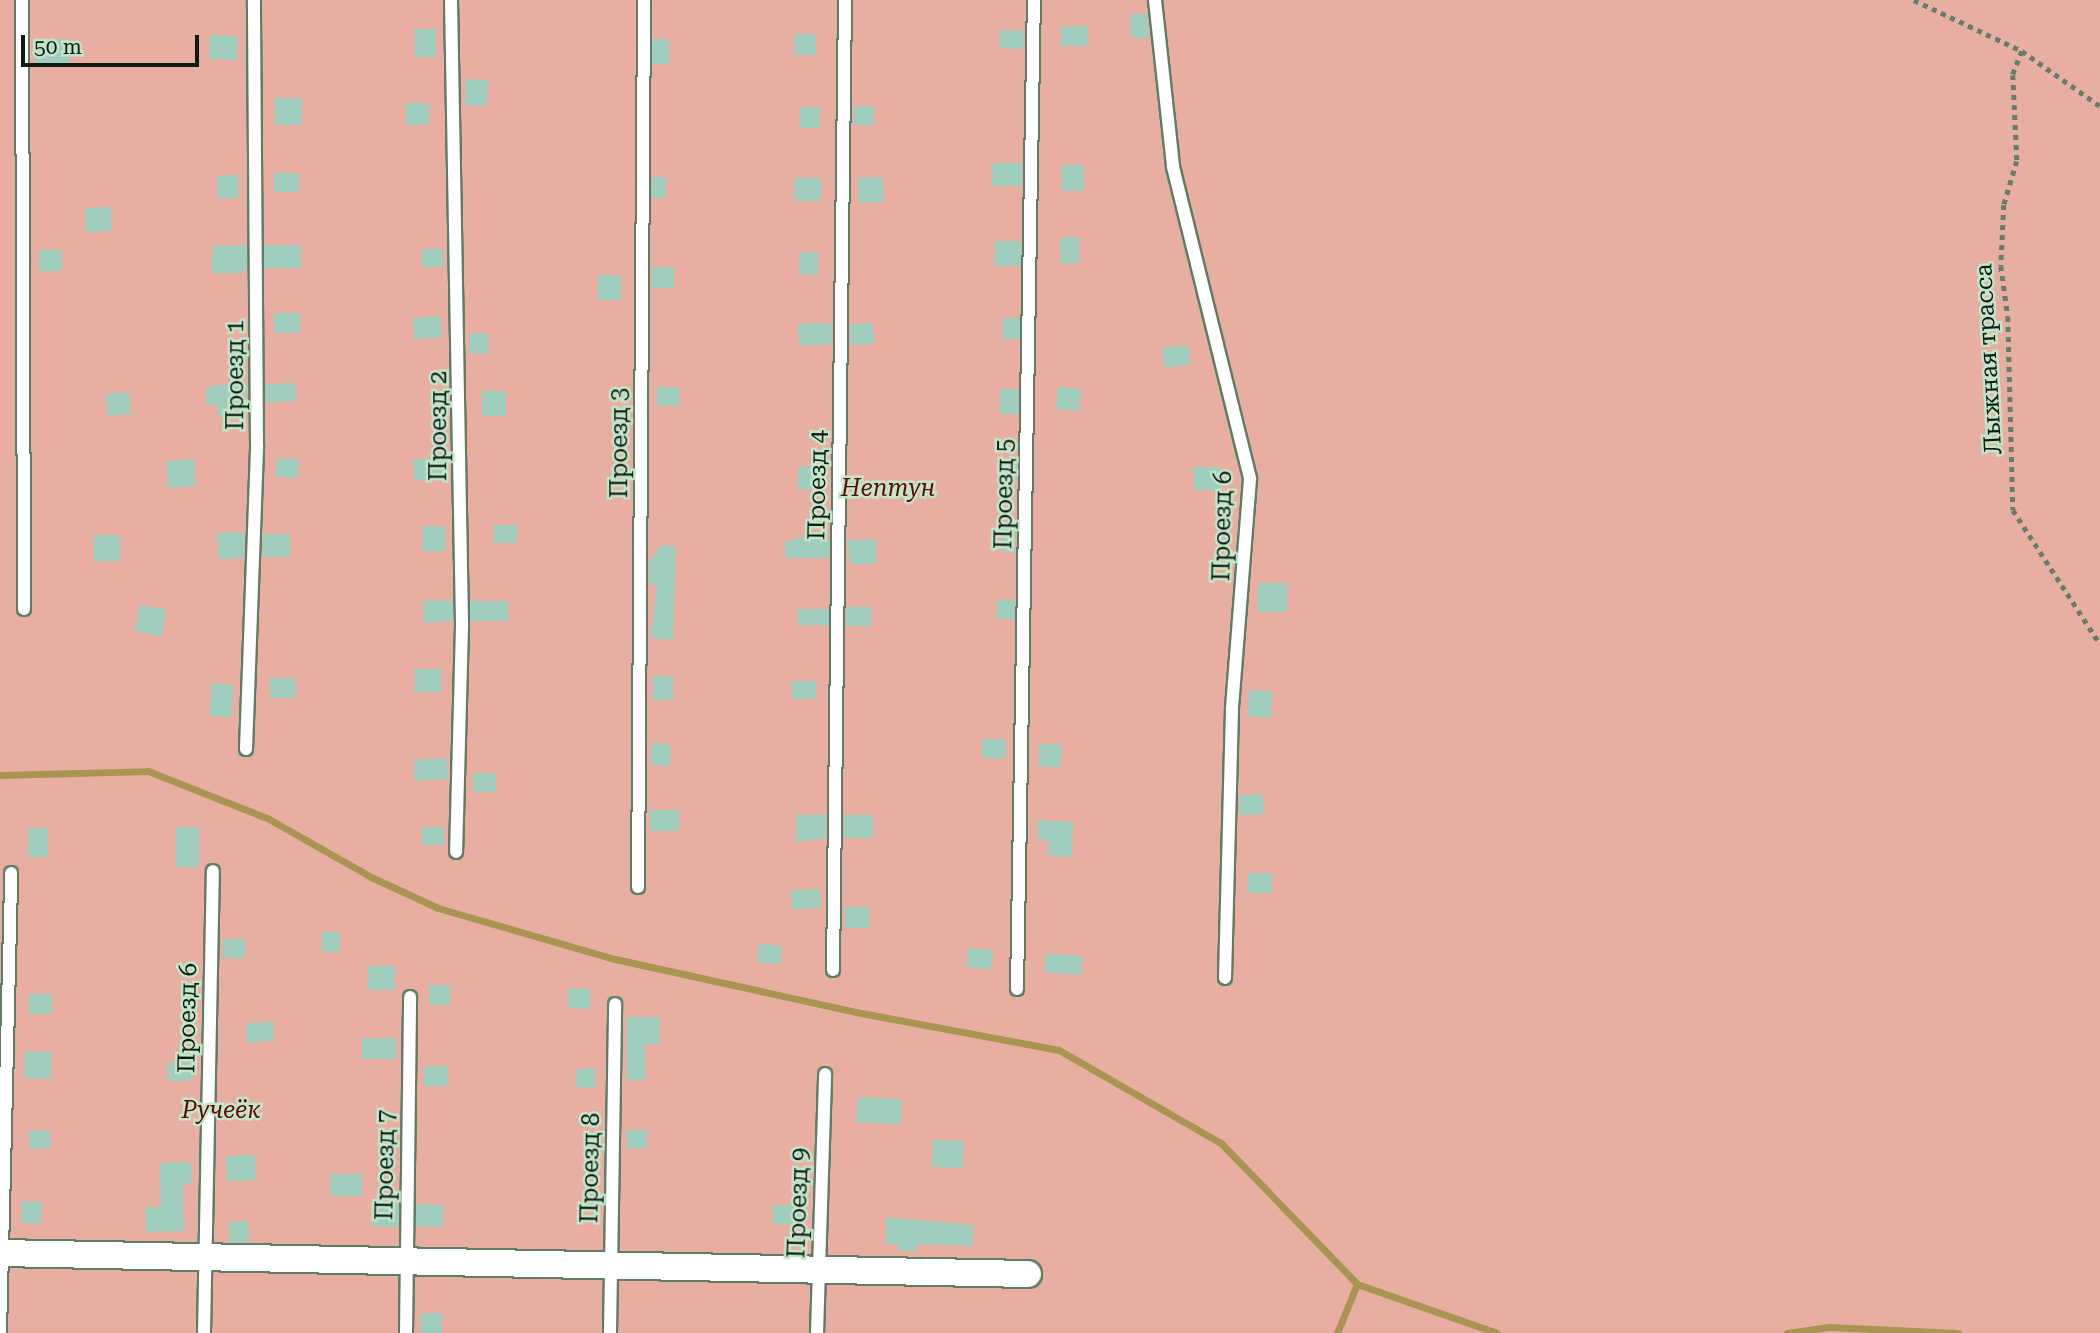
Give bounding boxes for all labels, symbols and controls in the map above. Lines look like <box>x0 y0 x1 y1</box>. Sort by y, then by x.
scale bar <box>24 21 203 65</box>
text: 50 m <box>34 35 82 59</box>
street label: Лыжная трасса <box>1970 263 2008 455</box>
street label: Проезд 1 <box>222 320 250 430</box>
street label: Проезд 2 <box>425 371 453 481</box>
street label: Проезд 3 <box>606 388 634 498</box>
street label: Проезд 4 <box>803 430 833 540</box>
street label: Проезд 5 <box>990 439 1020 549</box>
street label: Проезд 6 <box>1208 471 1238 581</box>
park label: Нептун <box>841 475 935 503</box>
street label: Проезд 6 <box>173 963 203 1073</box>
park label: Ручеёк <box>181 1097 261 1125</box>
street label: Проезд 7 <box>371 1110 401 1220</box>
street label: Проезд 8 <box>576 1113 606 1223</box>
street label: Проезд 9 <box>783 1147 815 1259</box>

